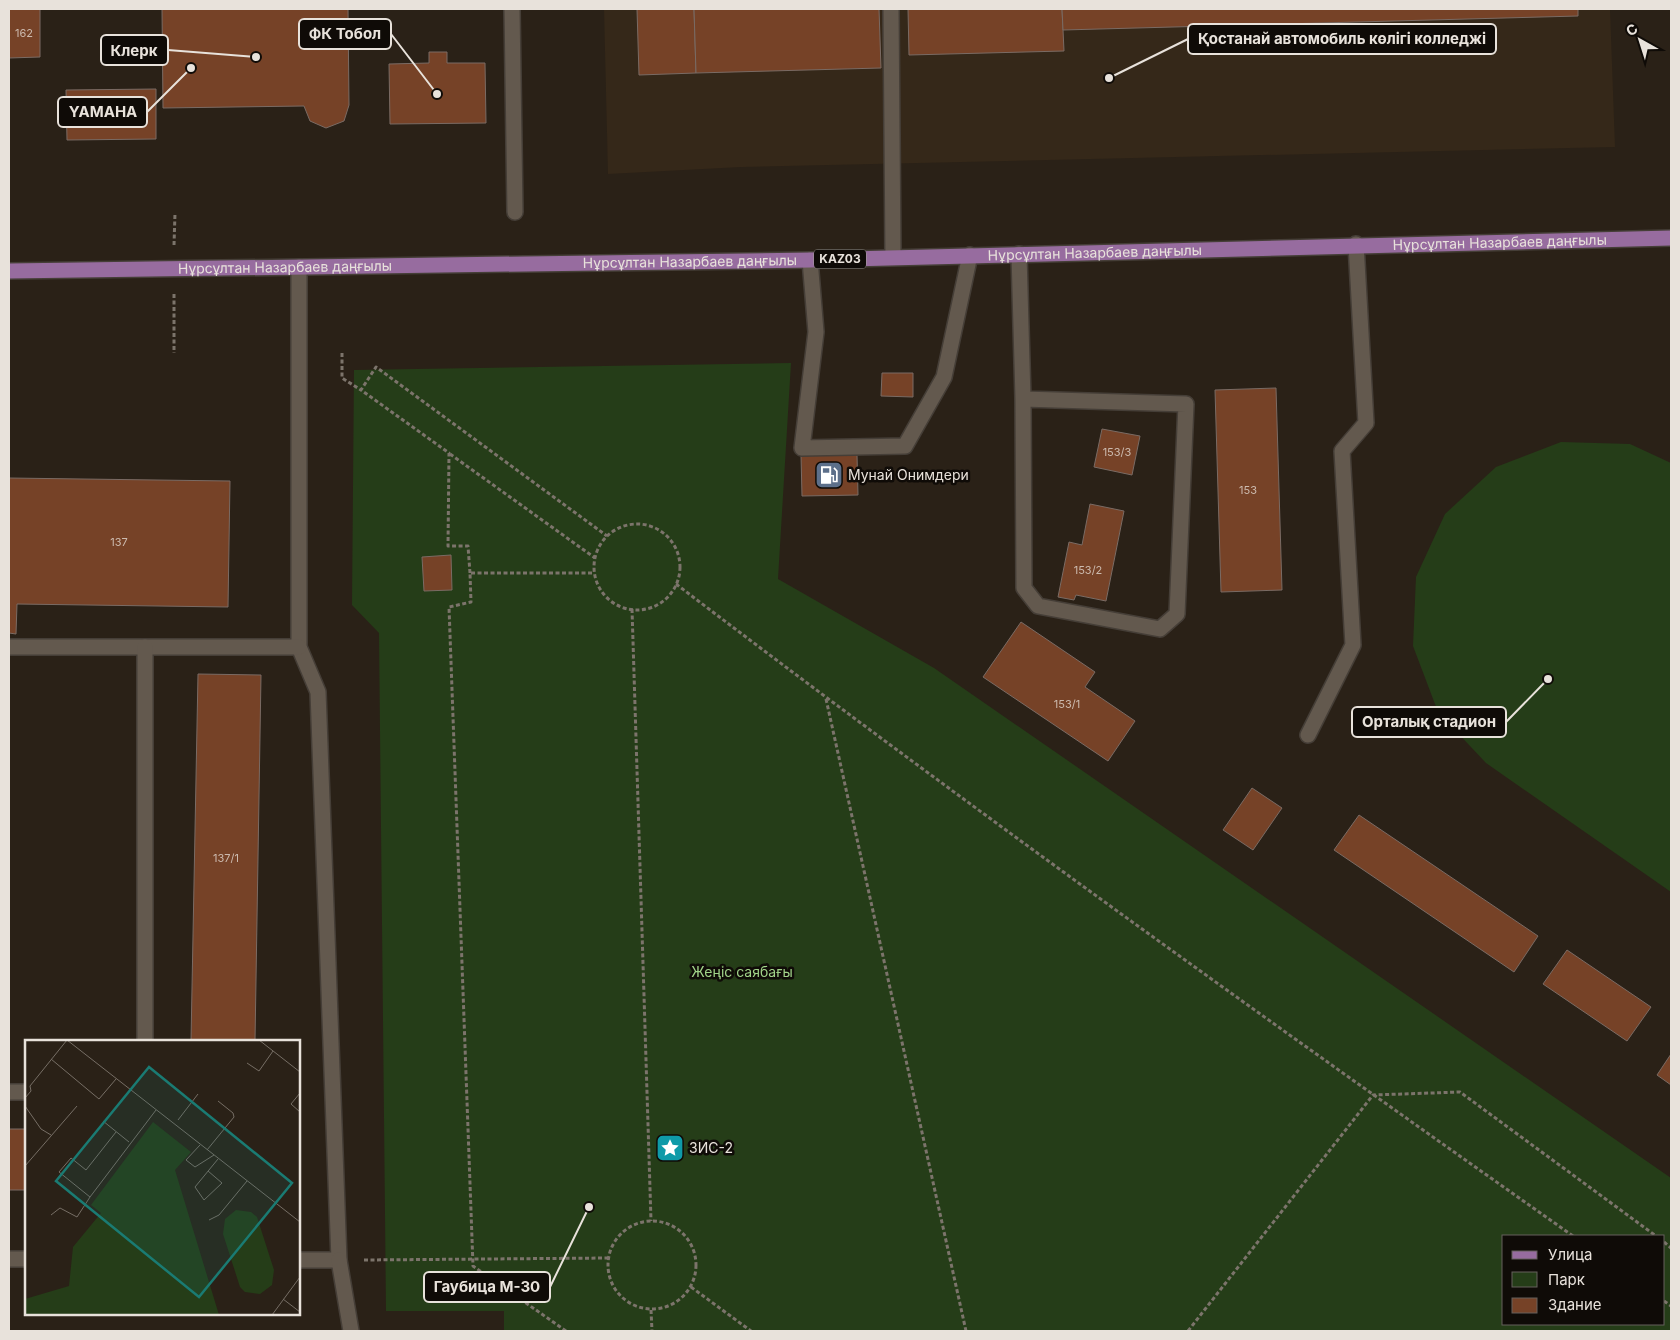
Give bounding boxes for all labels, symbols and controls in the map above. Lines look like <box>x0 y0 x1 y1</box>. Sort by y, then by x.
north arrow <box>1615 15 1665 65</box>
callout: ФК Тобол <box>299 19 391 49</box>
text: С <box>1622 20 1641 39</box>
text: ФК Тобол <box>309 24 381 43</box>
callout: Қостанай автомобиль көлігі колледжі <box>1188 24 1496 54</box>
house number: 162 <box>15 26 33 40</box>
text: Қостанай автомобиль көлігі колледжі <box>1198 29 1486 48</box>
callout: Клерк <box>101 35 168 65</box>
text: Клерк <box>111 41 158 60</box>
callout: YAMAHA <box>58 97 147 127</box>
text: YAMAHA <box>69 102 137 121</box>
street label: Нұрсұлтан Назарбаев даңғылы <box>1392 231 1607 253</box>
street label: Нұрсұлтан Назарбаев даңғылы <box>987 241 1202 263</box>
road number: KАZ03 <box>814 250 866 268</box>
street label: Нұрсұлтан Назарбаев даңғылы <box>583 251 797 271</box>
street label: Нұрсұлтан Назарбаев даңғылы <box>178 257 392 277</box>
house number: 153/3 <box>1103 445 1132 459</box>
fuel station icon: Мунай Онимдери <box>814 460 844 490</box>
place label: Мунай Онимдери <box>848 466 969 483</box>
house number: 153 <box>1239 483 1257 497</box>
house number: 137 <box>110 535 128 549</box>
house number: 153/2 <box>1074 563 1102 577</box>
house number: 153/1 <box>1054 697 1080 711</box>
callout: Орталық стадион <box>1352 707 1506 737</box>
text: Орталық стадион <box>1362 712 1496 731</box>
house number: 137/1 <box>213 851 239 865</box>
park label: Жеңіс саябағы <box>691 963 793 980</box>
inset map <box>25 1040 300 1315</box>
place icon: ЗИС-2 <box>655 1133 685 1163</box>
place label: ЗИС-2 <box>689 1139 733 1156</box>
legend <box>1502 1235 1665 1325</box>
text: Улица <box>1548 1245 1592 1264</box>
text: Парк <box>1548 1270 1585 1289</box>
callout: Гаубица М-30 <box>424 1272 550 1302</box>
text: Гаубица М-30 <box>434 1277 540 1296</box>
text: Здание <box>1548 1295 1602 1314</box>

